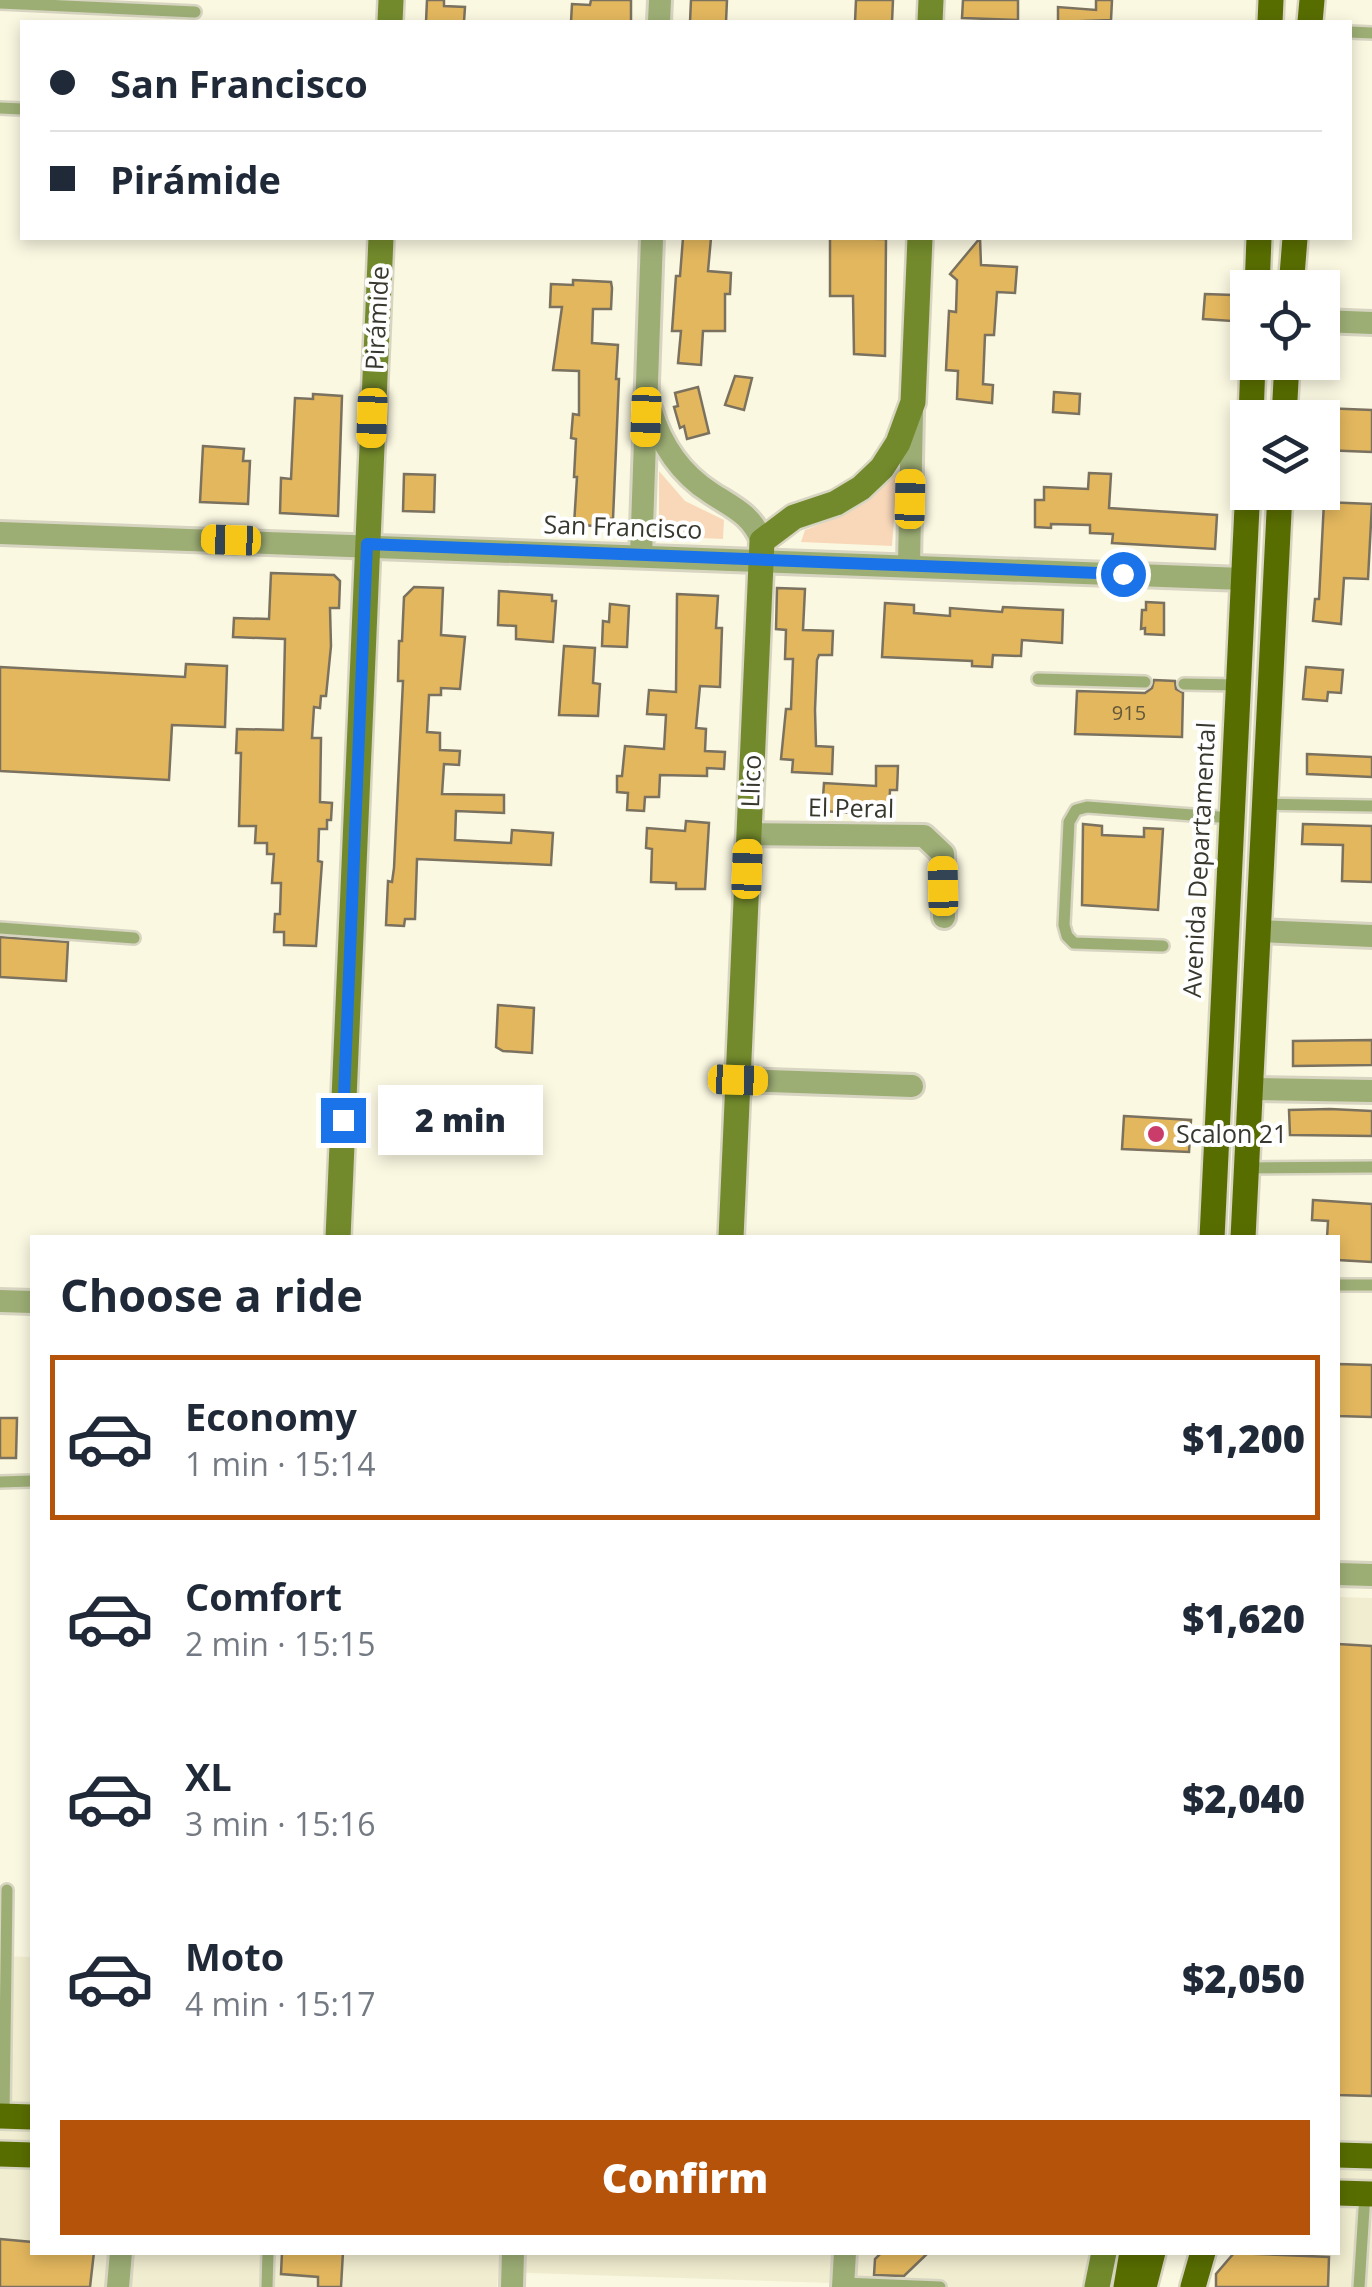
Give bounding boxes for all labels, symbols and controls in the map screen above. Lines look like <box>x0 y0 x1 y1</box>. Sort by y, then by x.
text: San Francisco <box>110 57 368 109</box>
text: Pirámide <box>110 153 281 205</box>
street label: Pirámide <box>356 265 396 371</box>
map controls <box>1230 270 1340 510</box>
button: locate <box>1230 270 1340 380</box>
car <box>630 386 662 448</box>
car <box>356 387 388 449</box>
button: layers <box>1230 400 1340 510</box>
car <box>894 469 926 529</box>
street label: San Francisco <box>543 506 703 546</box>
car <box>200 524 262 556</box>
route start <box>1101 552 1146 597</box>
house number: 915 <box>1112 699 1146 726</box>
street label: Avenida Departamental <box>1174 721 1222 998</box>
street label: Llico <box>732 754 768 808</box>
street label: El Peral <box>808 789 894 825</box>
car <box>731 838 763 900</box>
car <box>927 856 959 916</box>
car <box>707 1064 769 1096</box>
callout: 2 min <box>378 1085 543 1155</box>
route end <box>321 1098 366 1143</box>
text: 2 min <box>415 1098 506 1141</box>
place label: Scalon 21 <box>1176 1116 1287 1150</box>
marker: Scalon 21 <box>1145 1123 1167 1145</box>
text: Choose a ride <box>60 1264 363 1325</box>
text: Economy <box>185 1390 357 1442</box>
icon: car <box>65 1393 155 1483</box>
text: $1,200 <box>1182 1412 1305 1464</box>
text: 1 min · 15:14 <box>185 1442 376 1485</box>
text: Comfort <box>185 1570 342 1622</box>
icon: car <box>65 1573 155 1663</box>
text: $1,620 <box>1182 1592 1305 1644</box>
text: 2 min · 15:15 <box>185 1622 376 1665</box>
text: XL <box>185 1750 232 1802</box>
icon: car <box>65 1753 155 1843</box>
text: $2,040 <box>1182 1772 1305 1824</box>
text: 3 min · 15:16 <box>185 1802 376 1845</box>
text: Moto <box>185 1930 284 1982</box>
icon: car <box>65 1933 155 2023</box>
text: $2,050 <box>1182 1952 1305 2004</box>
text: 4 min · 15:17 <box>185 1982 376 2025</box>
button: Confirm <box>60 2120 1310 2235</box>

